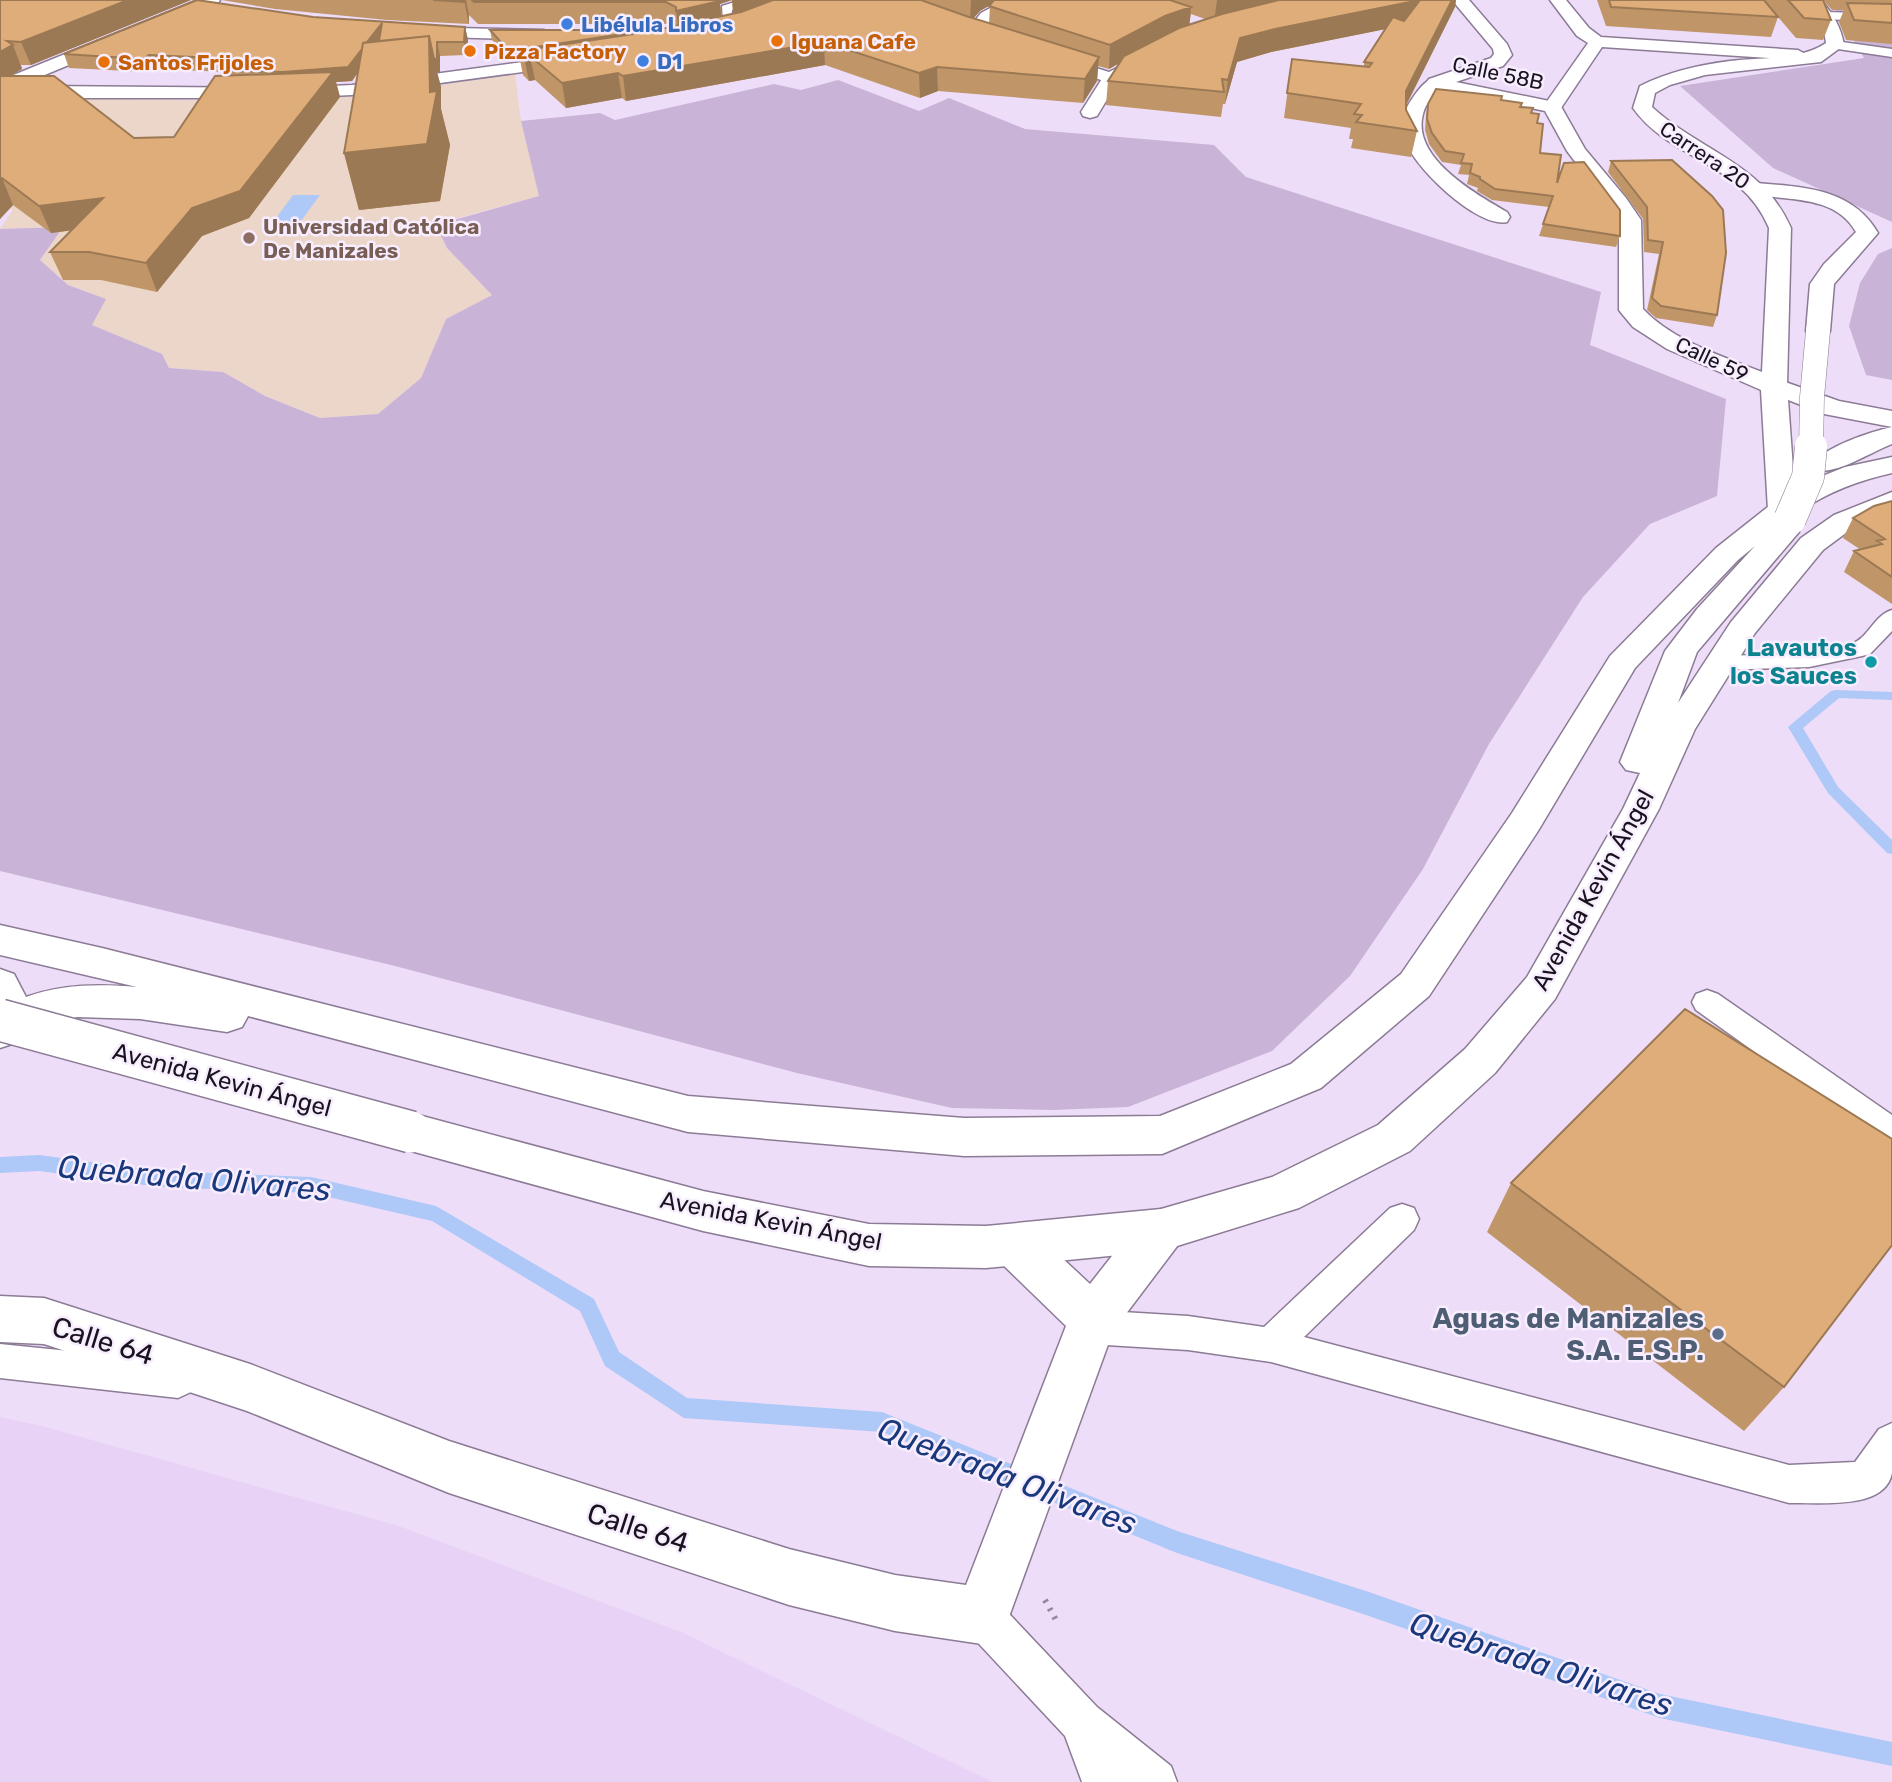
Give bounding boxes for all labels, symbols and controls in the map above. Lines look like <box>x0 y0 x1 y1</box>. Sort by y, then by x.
place label: Libélula Libros <box>581 12 733 37</box>
marker: Libélula Libros <box>559 16 575 32</box>
place label: Iguana Cafe <box>791 29 916 54</box>
marker: Iguana Cafe <box>769 33 785 49</box>
place label: Pizza Factory <box>484 39 627 64</box>
marker: Pizza Factory <box>462 43 478 59</box>
place label: D1 <box>657 49 682 74</box>
place label: Santos Frijoles <box>118 50 274 75</box>
street label: Calle 58B <box>1450 51 1546 95</box>
marker: D1 <box>635 53 651 69</box>
marker: Santos Frijoles <box>96 54 112 70</box>
street label: Carrera 20 <box>1655 116 1755 194</box>
place label: Universidad Católica De Manizales <box>263 214 479 263</box>
marker: Universidad Católica De Manizales <box>241 230 257 246</box>
street label: Calle 59 <box>1672 331 1752 387</box>
place label: Lavautos los Sauces <box>1730 634 1857 690</box>
marker: Lavautos los Sauces <box>1863 654 1879 670</box>
street label: Avenida Kevin Ángel <box>1526 785 1660 995</box>
street label: Avenida Kevin Ángel <box>110 1037 334 1123</box>
water label: Quebrada Olivares <box>56 1147 332 1209</box>
street label: Avenida Kevin Ángel <box>658 1186 884 1256</box>
place label: Aguas de Manizales S.A. E.S.P. <box>1432 1302 1704 1367</box>
street label: Calle 64 <box>48 1310 158 1372</box>
marker: Aguas de Manizales S.A. E.S.P. <box>1710 1326 1726 1342</box>
water label: Quebrada Olivares <box>872 1409 1142 1543</box>
street label: Calle 64 <box>583 1496 693 1560</box>
water label: Quebrada Olivares <box>1405 1604 1677 1724</box>

